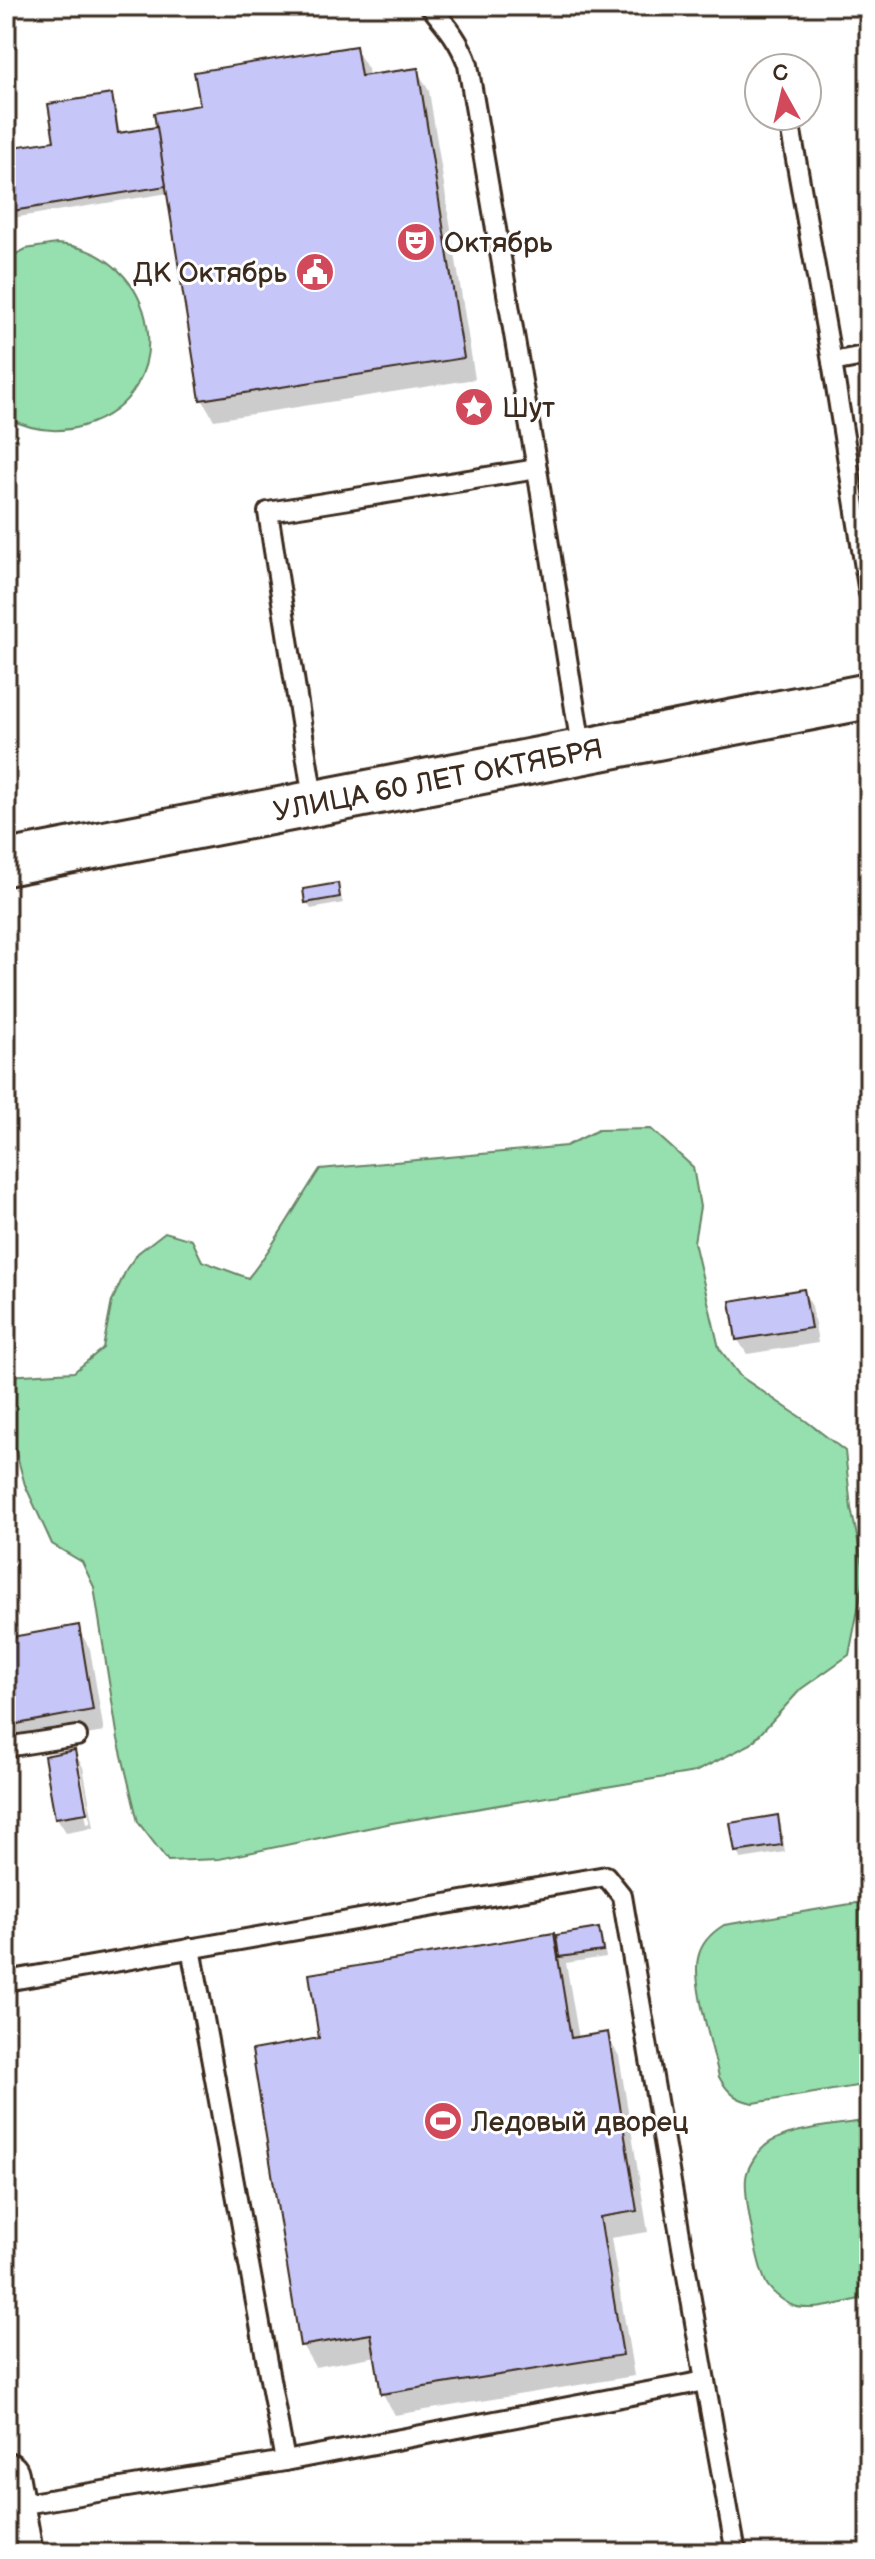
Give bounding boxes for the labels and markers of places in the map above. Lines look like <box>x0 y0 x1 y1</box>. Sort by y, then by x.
theatre icon: Октябрь <box>395 221 437 263</box>
place label: Октябрь <box>444 227 553 260</box>
public building icon: ДК Октябрь <box>294 251 336 293</box>
place label: ДК Октябрь <box>133 257 287 290</box>
place icon: Шут <box>453 386 495 428</box>
place label: Шут <box>502 392 555 425</box>
sports icon: Ледовый дворец <box>422 2100 464 2142</box>
place label: Ледовый дворец <box>470 2106 689 2139</box>

